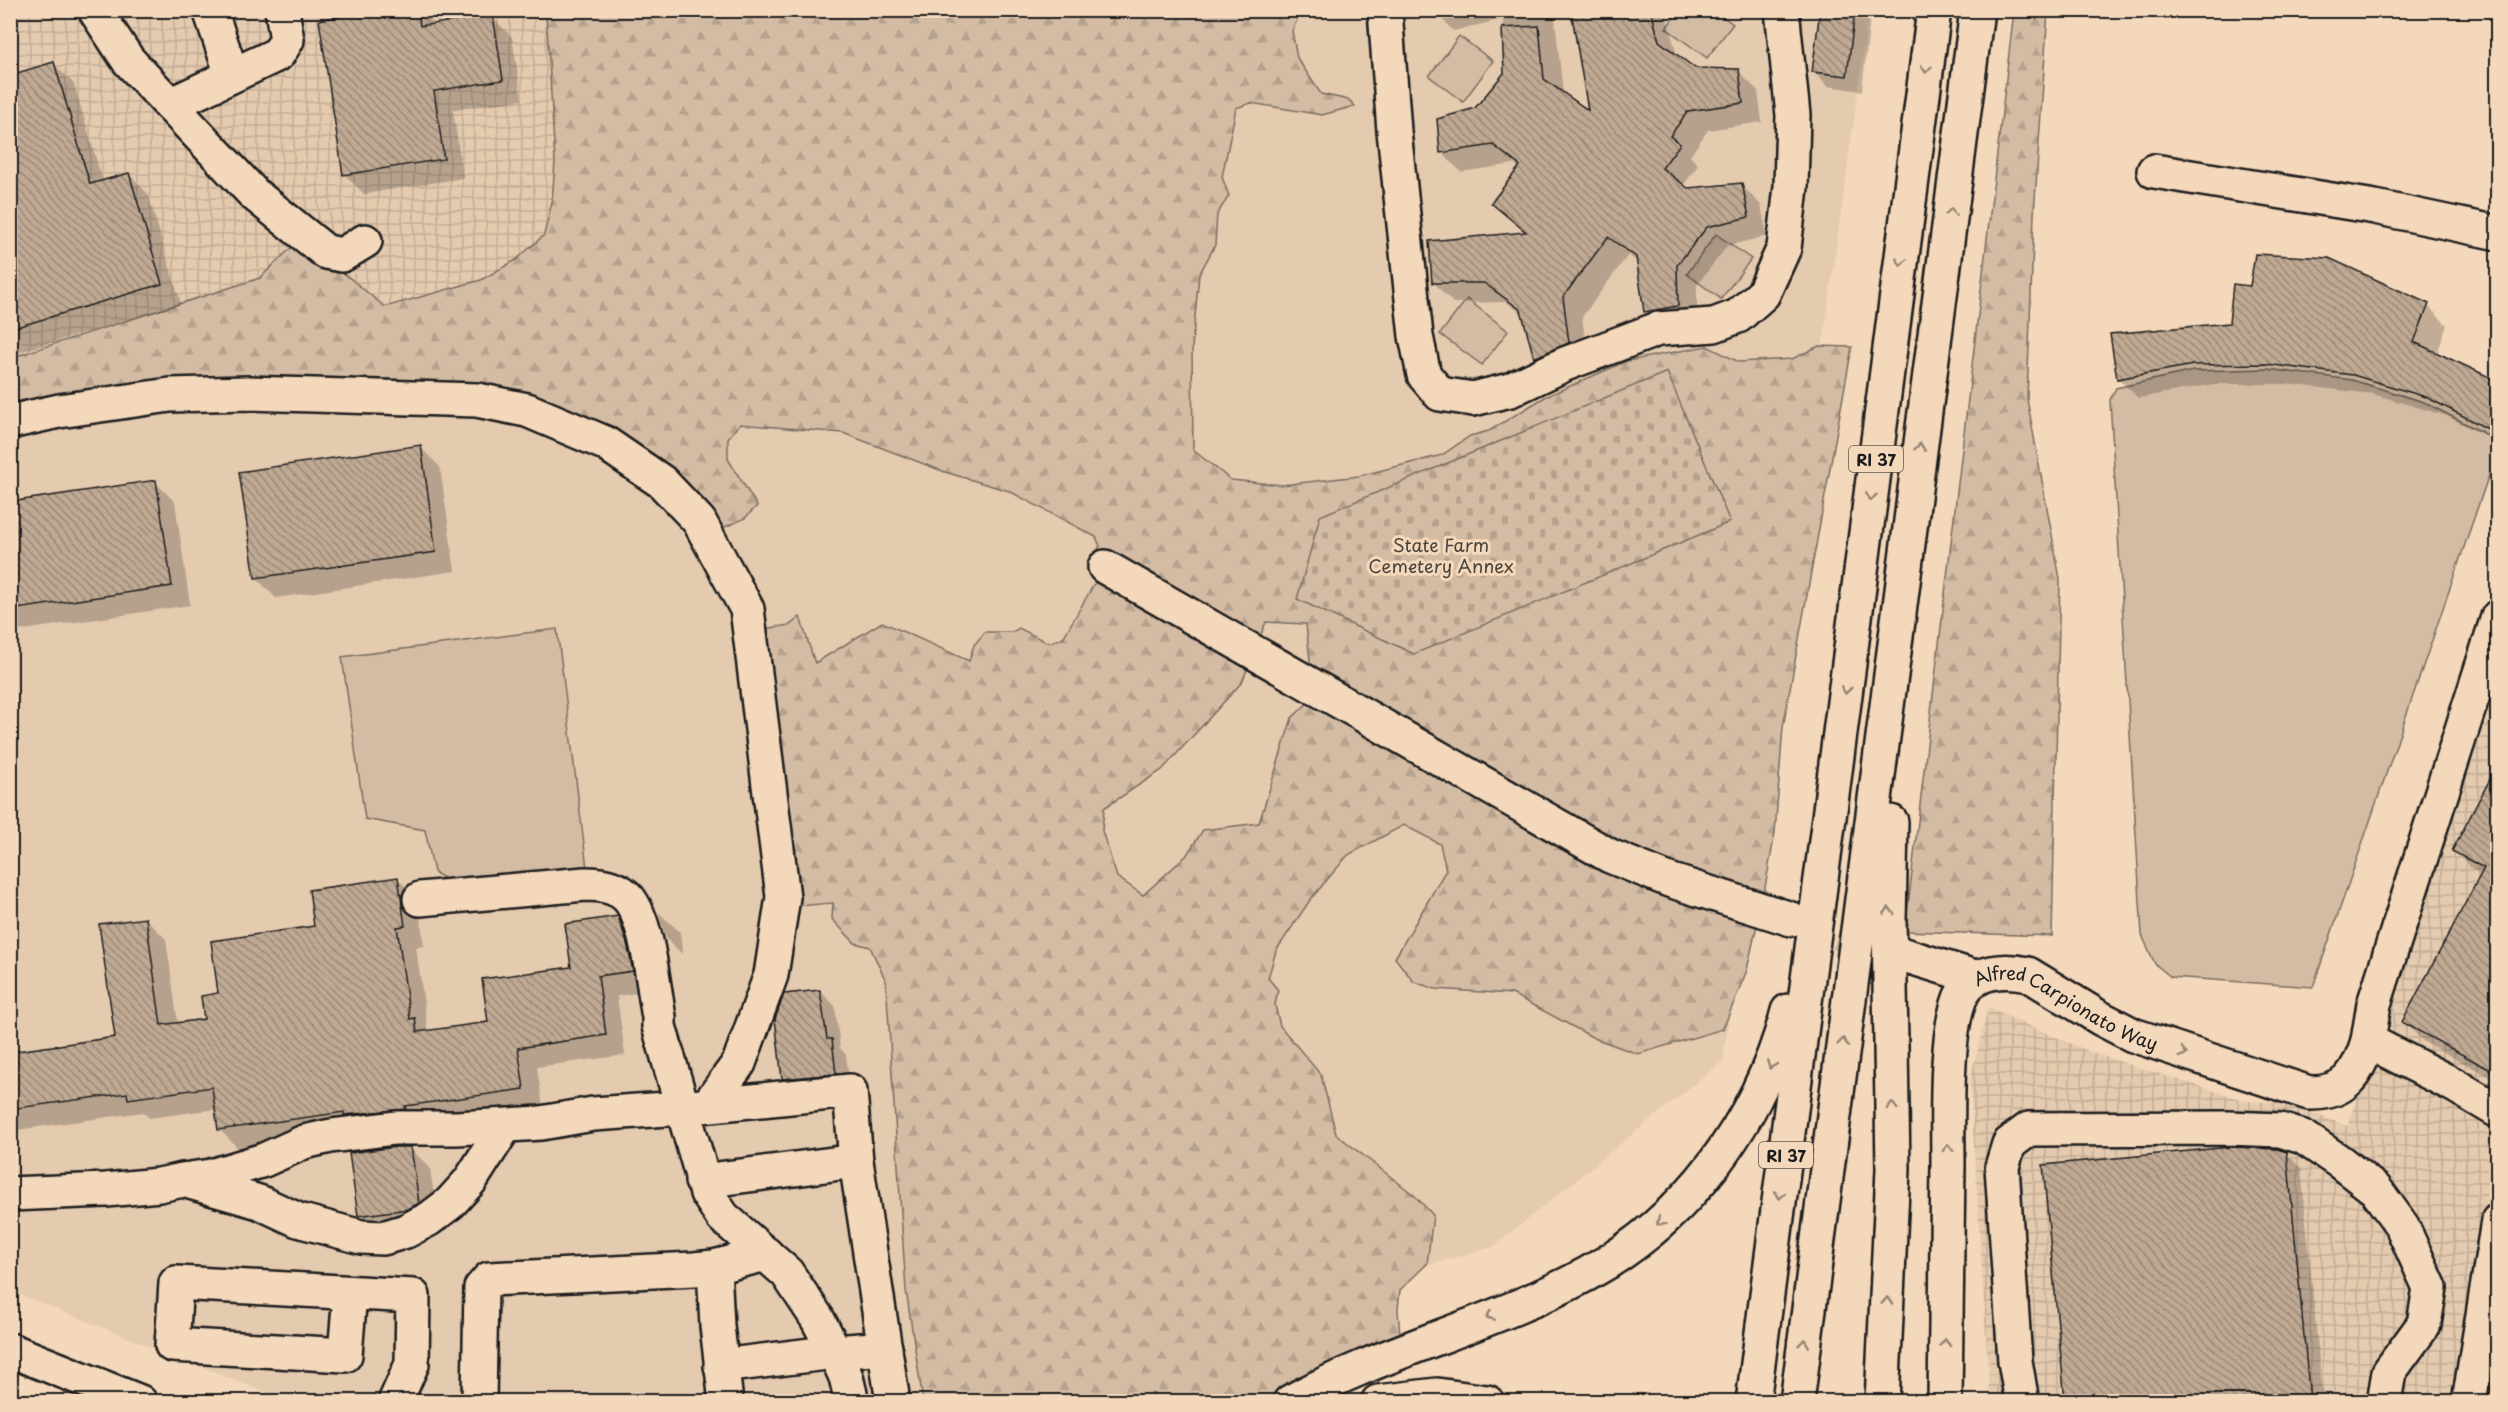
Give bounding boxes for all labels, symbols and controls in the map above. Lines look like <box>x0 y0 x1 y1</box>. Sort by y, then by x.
one-way arrow <box>1921 64 1933 73</box>
one-way arrow <box>1945 207 1957 216</box>
one-way arrow <box>1896 257 1908 267</box>
one-way arrow <box>1914 442 1926 451</box>
road number: RI 37 <box>1849 446 1903 472</box>
one-way arrow <box>1865 492 1878 502</box>
park label: State Farm Cemetery Annex <box>1368 531 1514 579</box>
one-way arrow <box>1840 686 1853 695</box>
one-way arrow <box>1883 907 1895 916</box>
street label: Alfred Carpionato Way <box>1968 958 2162 1056</box>
one-way arrow <box>1837 1037 1849 1046</box>
one-way arrow <box>2177 1046 2188 1058</box>
one-way arrow <box>1766 1059 1778 1070</box>
one-way arrow <box>1886 1102 1898 1111</box>
road number: RI 37 <box>1759 1142 1813 1168</box>
one-way arrow <box>1942 1144 1954 1153</box>
one-way arrow <box>1775 1191 1787 1200</box>
one-way arrow <box>1655 1215 1666 1226</box>
one-way arrow <box>1881 1297 1894 1306</box>
one-way arrow <box>1485 1309 1496 1321</box>
one-way arrow <box>1798 1339 1810 1348</box>
one-way arrow <box>1939 1339 1952 1348</box>

